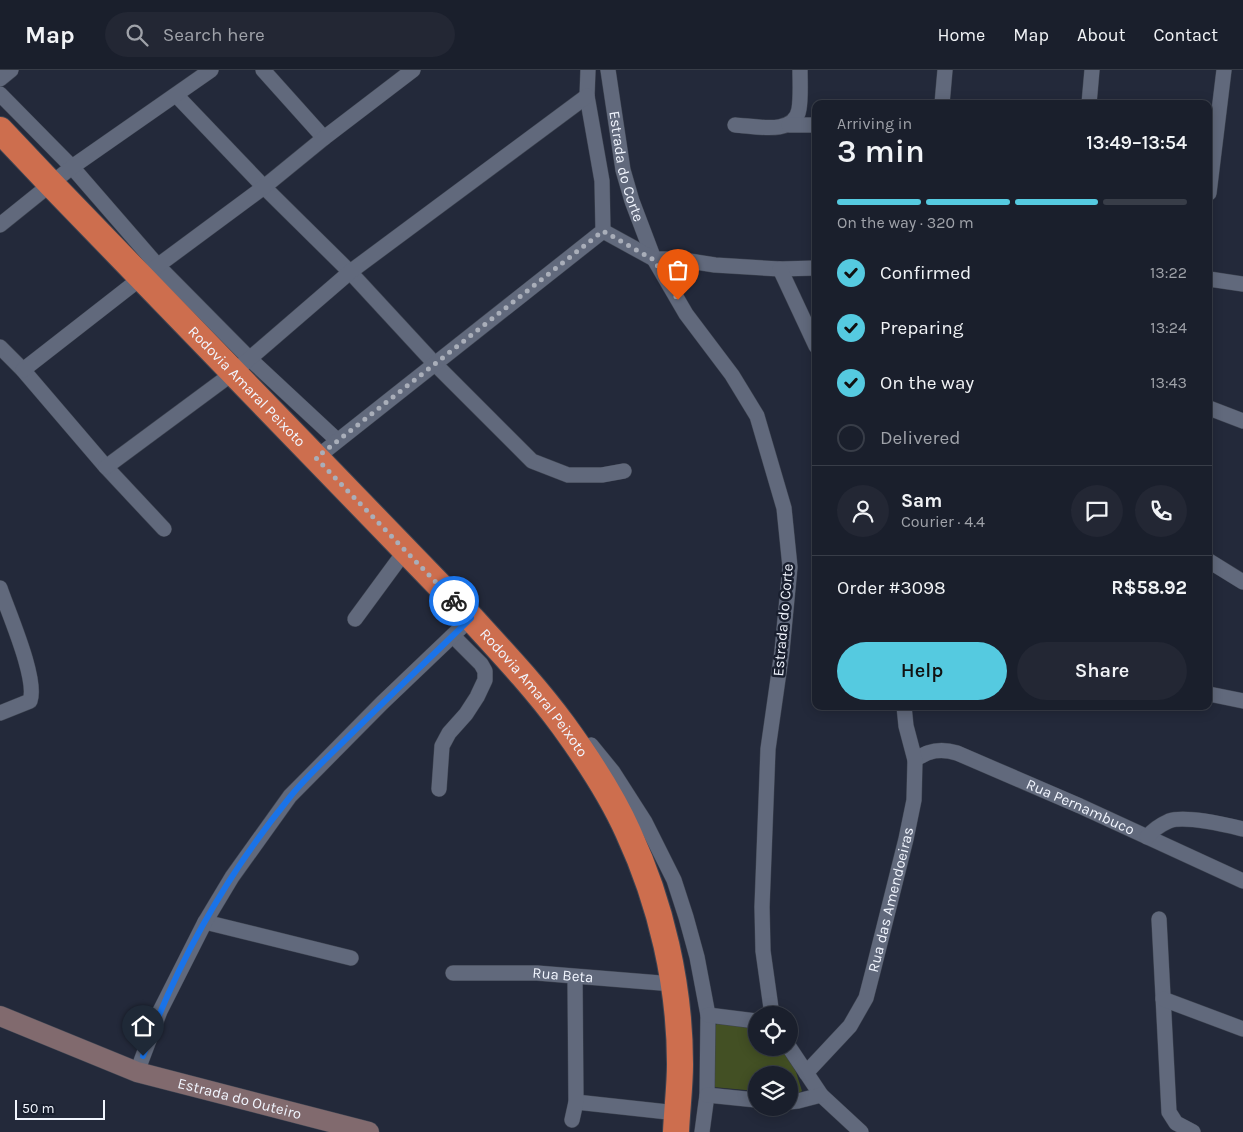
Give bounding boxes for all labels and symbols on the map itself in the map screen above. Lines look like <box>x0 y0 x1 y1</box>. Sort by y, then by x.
street label: Estrada do Corte <box>605 110 648 224</box>
pin <box>657 249 699 300</box>
street label: Rodovia Amaral Peixoto <box>184 322 309 451</box>
street label: Estrada do Corte <box>769 563 797 677</box>
courier <box>429 576 479 626</box>
street label: Rodovia Amaral Peixoto <box>476 625 592 760</box>
street label: Rua Pernambuco <box>1023 775 1137 839</box>
street label: Rua das Amendoeiras <box>864 826 917 974</box>
street label: Rua Beta <box>532 964 594 987</box>
pin <box>122 1005 164 1056</box>
street label: Estrada do Outeiro <box>176 1074 303 1123</box>
scale bar <box>15 1097 105 1120</box>

